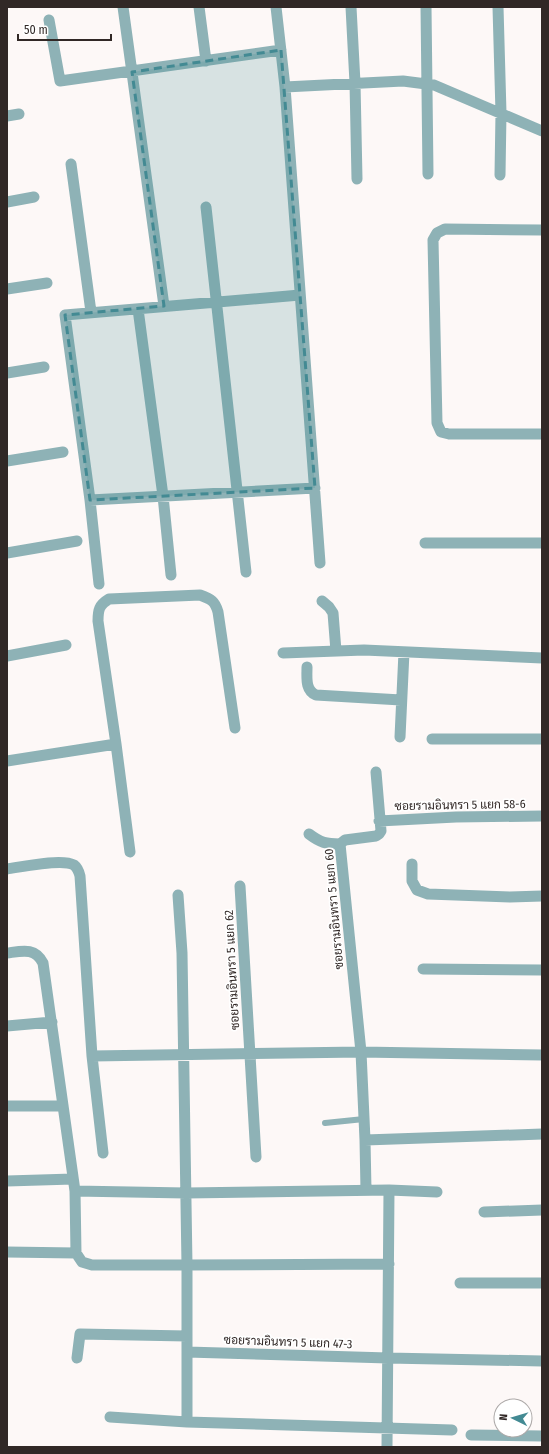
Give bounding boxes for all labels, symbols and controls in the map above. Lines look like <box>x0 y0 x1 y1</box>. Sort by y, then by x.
scale bar <box>18 16 111 42</box>
text: 50 m <box>24 23 48 37</box>
street label: ซอยรามอินทรา 5 แยก 58-6 <box>394 797 526 813</box>
street label: ซอยรามอินทรา 5 แยก 60 <box>322 848 346 970</box>
street label: ซอยรามอินทรา 5 แยก 62 <box>222 910 242 1030</box>
street label: ซอยรามอินทรา 5 แยก 47-3 <box>223 1333 353 1351</box>
north arrow <box>493 1398 533 1438</box>
text: N <box>497 1413 510 1421</box>

